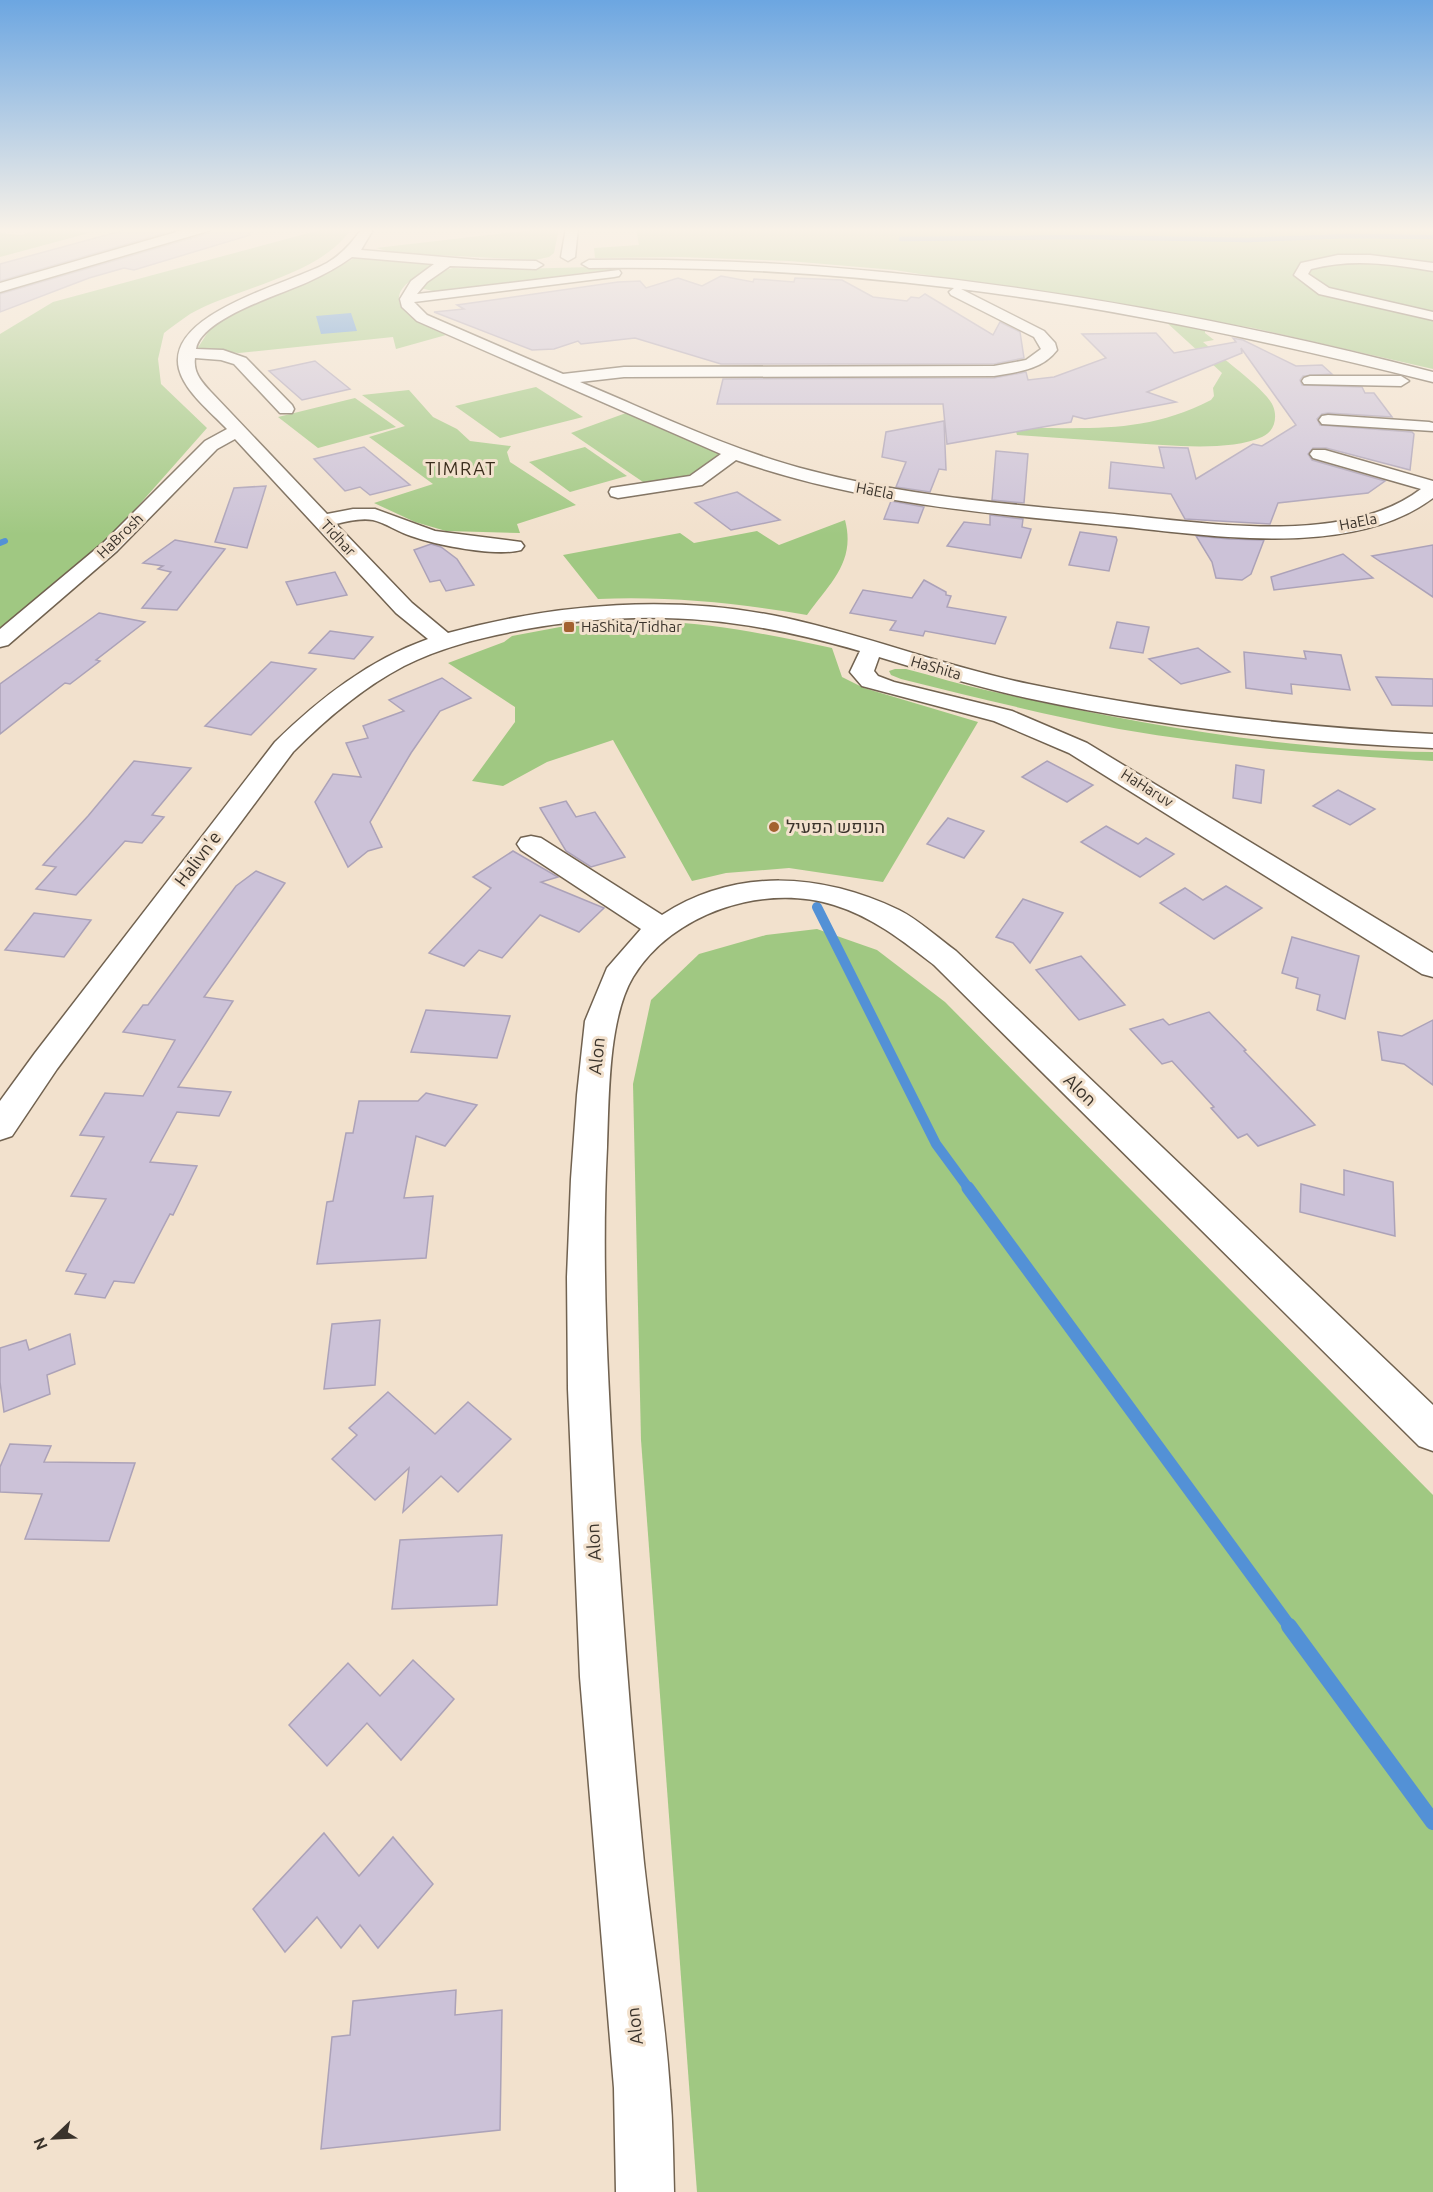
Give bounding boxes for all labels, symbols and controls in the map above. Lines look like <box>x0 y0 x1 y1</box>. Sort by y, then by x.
district label: TIMRAT <box>425 458 497 478</box>
street label: HaEla <box>855 479 895 503</box>
street label: HaBrosh <box>93 510 146 562</box>
street label: HaEla <box>1338 510 1378 534</box>
street label: Tidhar <box>317 516 359 559</box>
place label: HaShita/Tidhar <box>581 618 682 635</box>
marker: HaShita/Tidhar <box>562 620 576 634</box>
street label: HaShita <box>909 652 963 683</box>
street label: HaHaruv <box>1118 765 1177 810</box>
place label: הנופש הפעיל <box>786 816 885 836</box>
marker: הנופש הפעיל <box>767 820 781 834</box>
street label: Halivn'e <box>170 827 224 890</box>
street label: Alon <box>584 1036 608 1075</box>
street label: Alon <box>1060 1069 1101 1109</box>
street label: Alon <box>582 1523 604 1561</box>
street label: Alon <box>622 2007 646 2046</box>
north arrow <box>24 2108 84 2168</box>
text: N <box>30 2135 51 2153</box>

